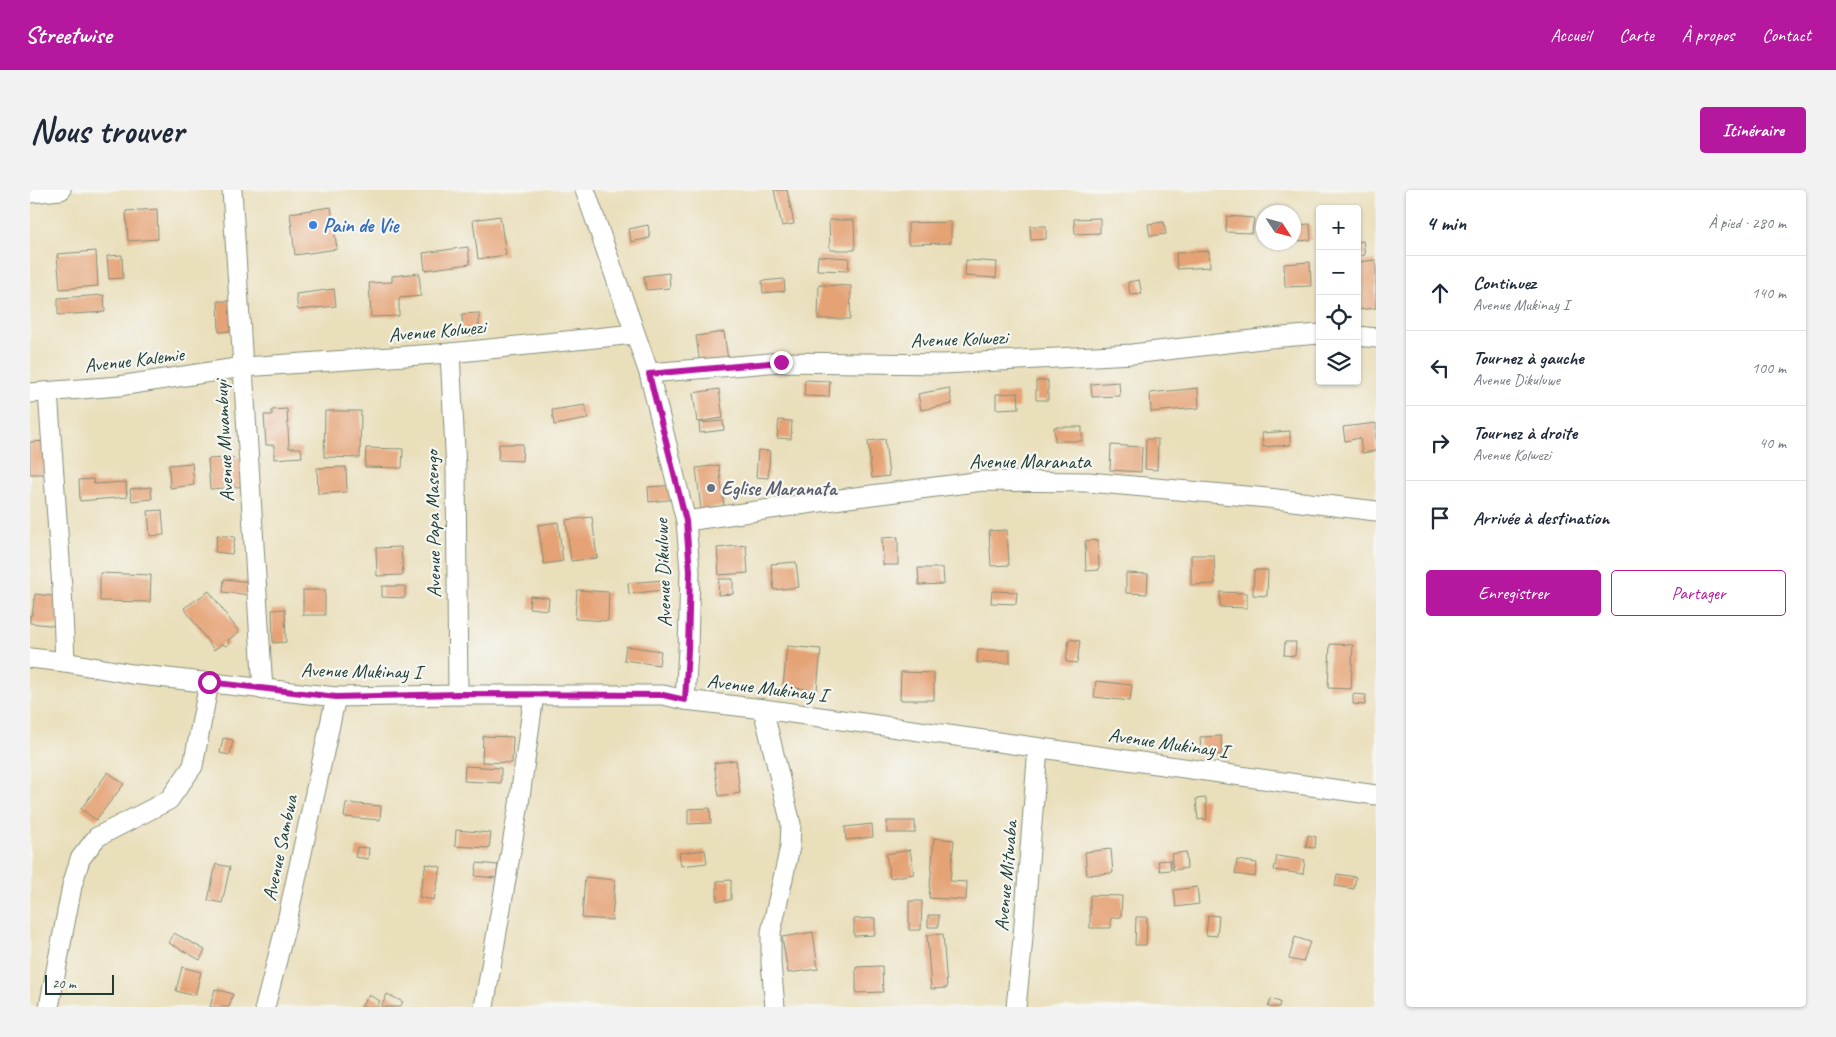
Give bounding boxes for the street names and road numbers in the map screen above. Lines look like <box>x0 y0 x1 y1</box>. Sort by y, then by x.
street label: Avenue Kolwezi <box>388 314 489 348</box>
street label: Avenue Kolwezi <box>910 325 1010 353</box>
street label: Avenue Kalemie <box>83 341 187 379</box>
street label: Avenue Mwambuyi <box>208 377 240 503</box>
street label: Avenue Papa Masengo <box>419 448 447 598</box>
street label: Avenue Maranata <box>969 449 1092 474</box>
street label: Avenue Dikuluwe <box>649 517 677 628</box>
street label: Avenue Mukinay I <box>301 657 426 685</box>
street label: Avenue Mukinay I <box>706 668 833 708</box>
street label: Avenue Mukinay I <box>1107 722 1234 764</box>
street label: Avenue Sambwa <box>257 791 304 903</box>
street label: Avenue Mitwaba <box>989 818 1023 932</box>

